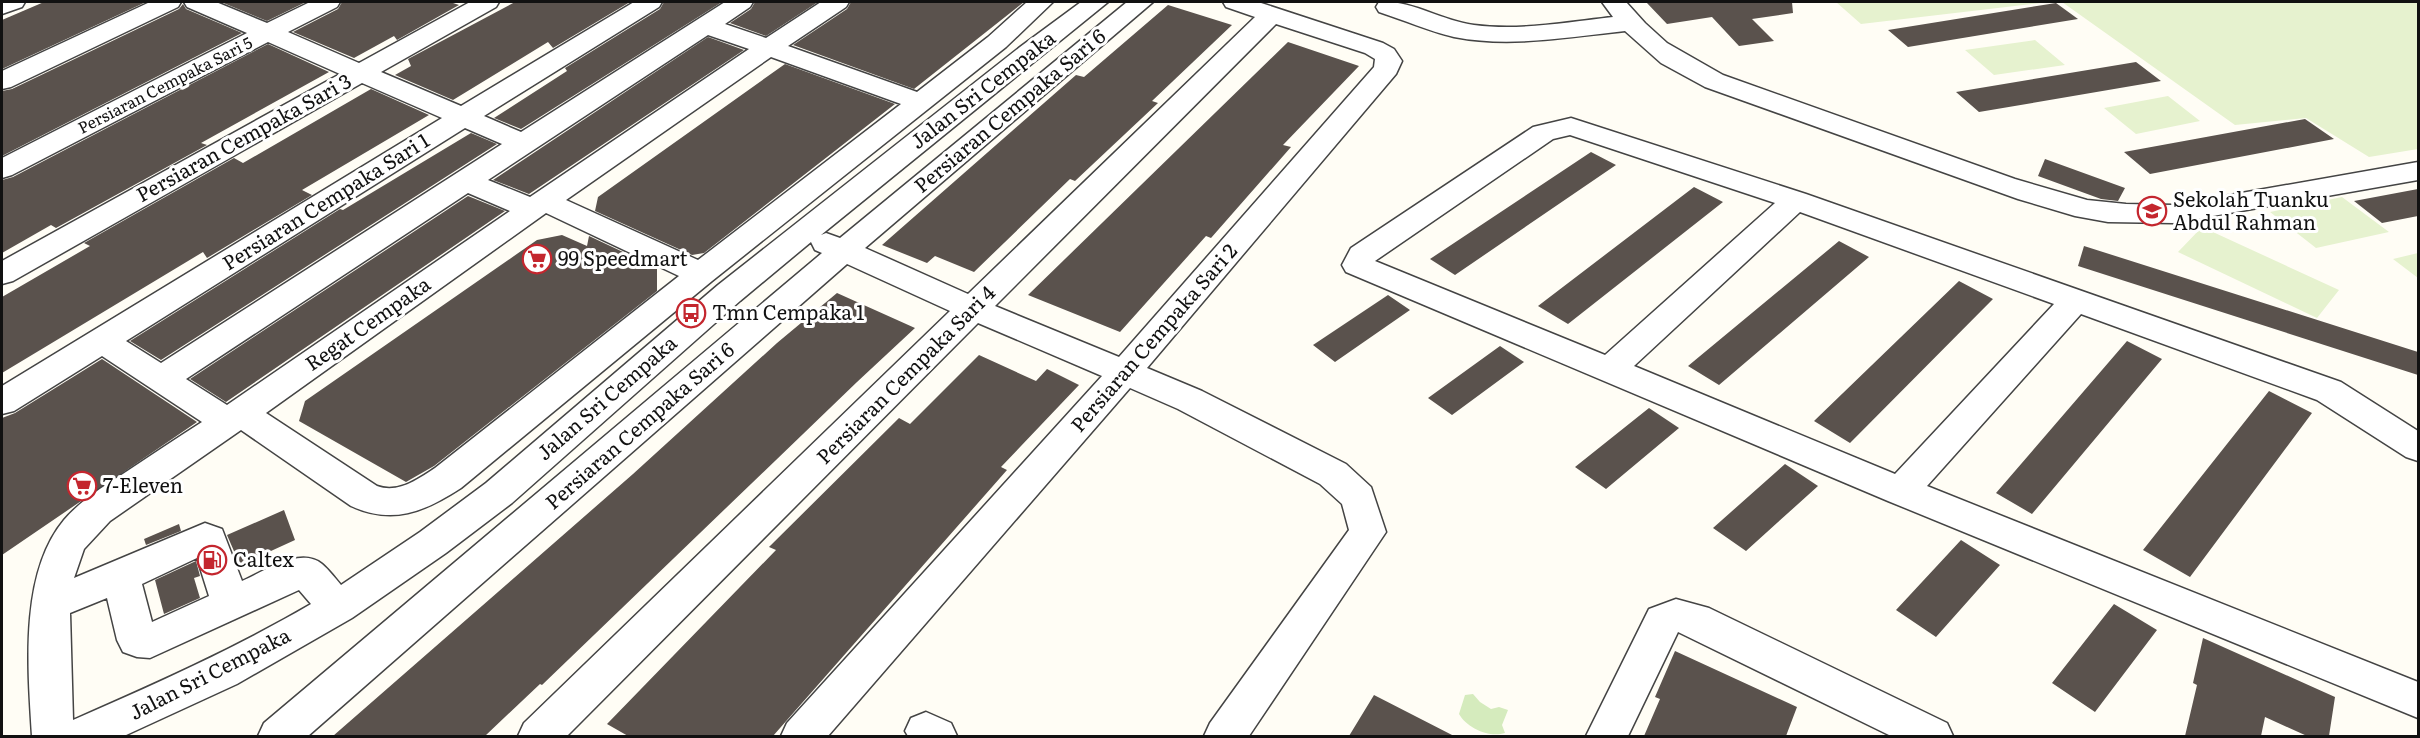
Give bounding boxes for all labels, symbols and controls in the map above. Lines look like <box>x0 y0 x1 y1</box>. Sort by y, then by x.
street label: Persiaran Cempaka Sari 6 <box>906 20 1111 199</box>
street label: Jalan Sri Cempaka <box>903 22 1061 155</box>
street label: Persiaran Cempaka Sari 5 <box>73 30 256 139</box>
street label: Persiaran Cempaka Sari 3 <box>130 64 356 208</box>
street label: Persiaran Cempaka Sari 1 <box>216 124 434 276</box>
place label: Sekolah Tuanku Abdul Rahman <box>2173 183 2329 236</box>
school or university icon: Sekolah Tuanku Abdul Rahman <box>2136 195 2168 227</box>
street label: Persiaran Cempaka Sari 2 <box>1062 236 1243 438</box>
place label: 99 Speedmart <box>558 242 688 272</box>
supermarket icon: 99 Speedmart <box>521 243 553 275</box>
street label: Regat Cempaka <box>298 268 436 377</box>
street label: Persiaran Cempaka Sari 4 <box>808 277 1001 470</box>
place label: Tmn Cempaka 1 <box>712 296 864 326</box>
bus stop icon: Tmn Cempaka 1 <box>675 297 707 329</box>
street label: Jalan Sri Cempaka <box>529 327 683 466</box>
street label: Persiaran Cempaka Sari 6 <box>538 334 740 515</box>
place label: 7-Eleven <box>103 469 183 499</box>
supermarket icon: 7-Eleven <box>66 470 98 502</box>
place label: Caltex <box>233 543 294 573</box>
fuel station icon: Caltex <box>196 544 228 576</box>
street label: Jalan Sri Cempaka <box>123 619 295 726</box>

